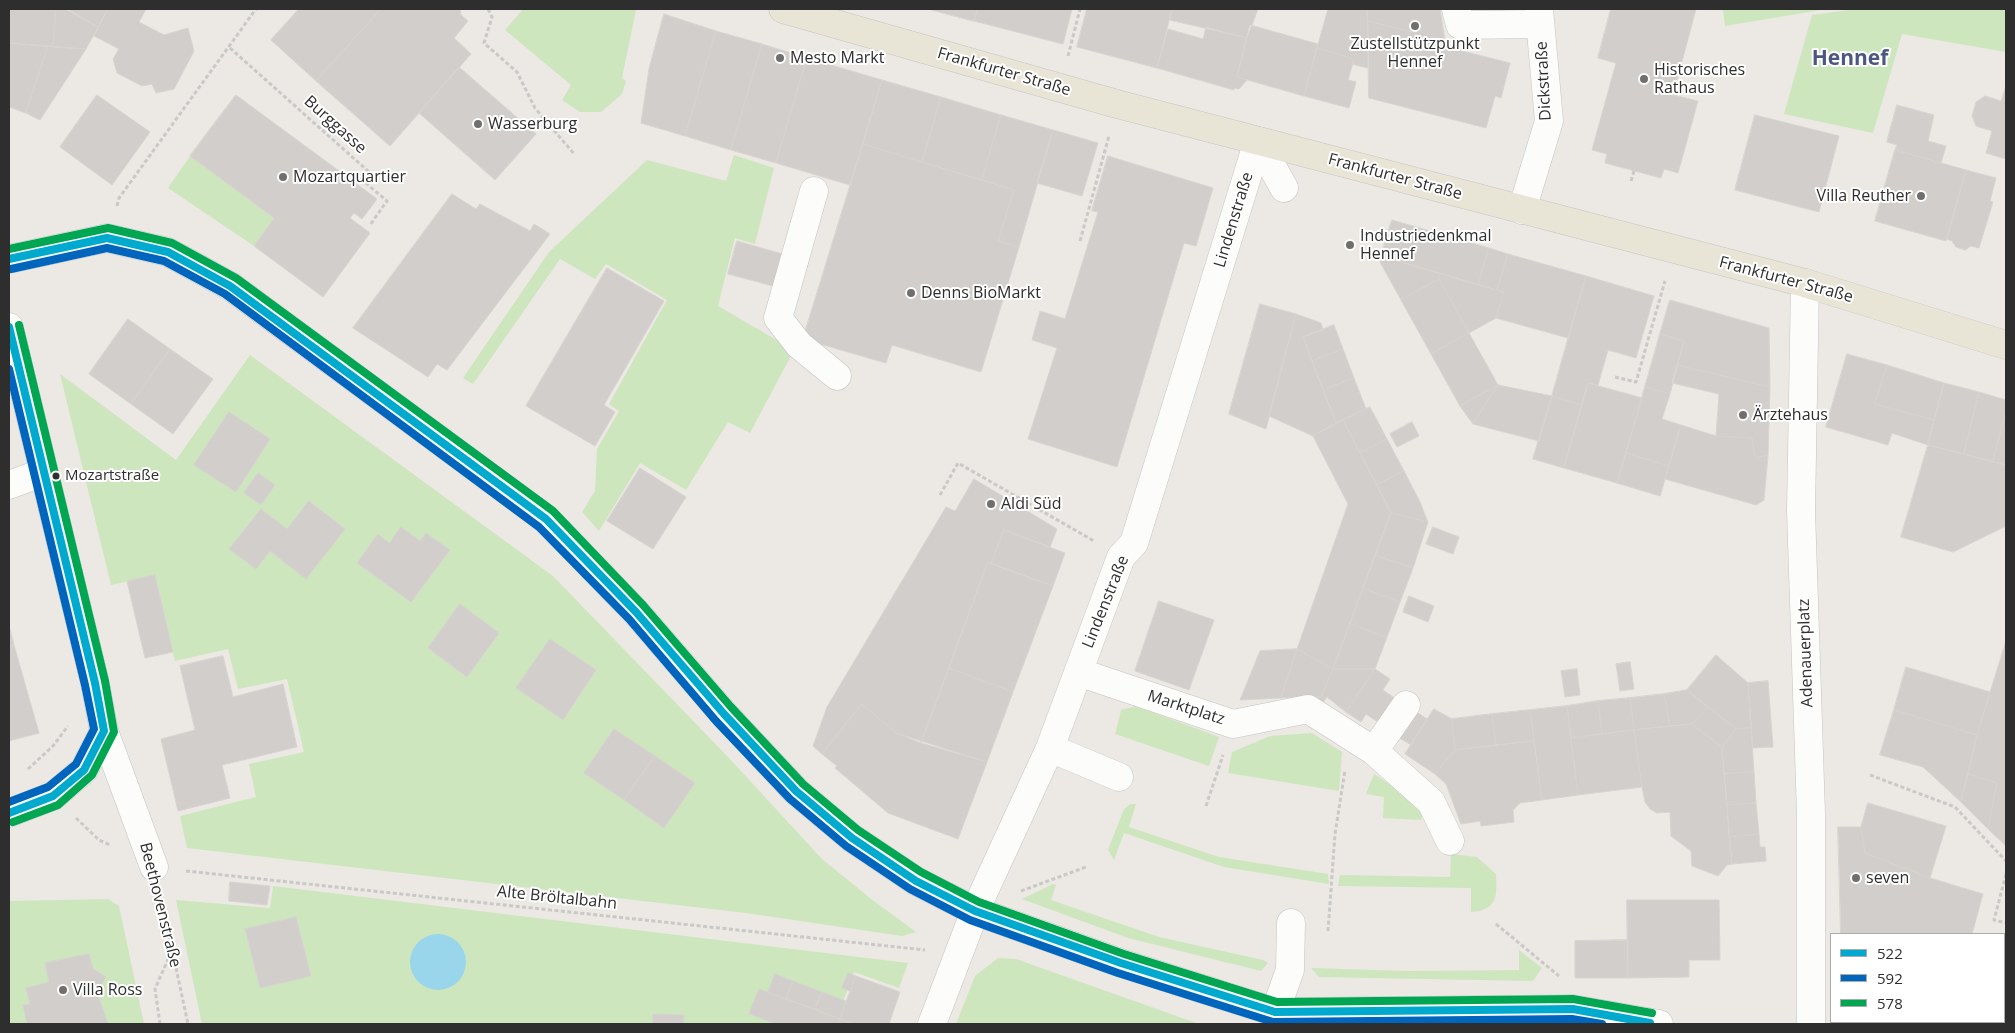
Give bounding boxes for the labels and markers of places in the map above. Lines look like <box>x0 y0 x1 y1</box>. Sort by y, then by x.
marker: Zustellstützpunkt Hennef <box>1409 20 1421 32</box>
place label: Zustellstützpunkt Hennef <box>1350 34 1480 72</box>
place label: Mesto Markt <box>790 48 884 68</box>
marker: Mesto Markt <box>774 52 786 64</box>
place label: Historisches Rathaus <box>1654 60 1745 98</box>
marker: Historisches Rathaus <box>1638 73 1650 85</box>
place label: Wasserburg <box>488 114 577 134</box>
marker: Wasserburg <box>472 118 484 130</box>
place label: Mozartquartier <box>293 167 406 187</box>
marker: Mozartquartier <box>277 171 289 183</box>
place label: Villa Reuther <box>1817 186 1911 206</box>
marker: Villa Reuther <box>1915 190 1927 202</box>
place label: Industriedenkmal Hennef <box>1360 226 1492 264</box>
marker: Industriedenkmal Hennef <box>1344 239 1356 251</box>
place label: Denns BioMarkt <box>921 283 1041 303</box>
marker: Denns BioMarkt <box>905 287 917 299</box>
place label: Ärztehaus <box>1753 405 1828 425</box>
marker: Ärztehaus <box>1737 409 1749 421</box>
place label: Mozartstraße <box>65 467 159 485</box>
marker: Mozartstraße <box>51 471 61 481</box>
place label: Aldi Süd <box>1001 494 1062 514</box>
marker: Aldi Süd <box>985 498 997 510</box>
place label: seven <box>1866 868 1909 888</box>
marker: seven <box>1850 872 1862 884</box>
place label: Villa Ross <box>73 980 142 1000</box>
marker: Villa Ross <box>57 984 69 996</box>

